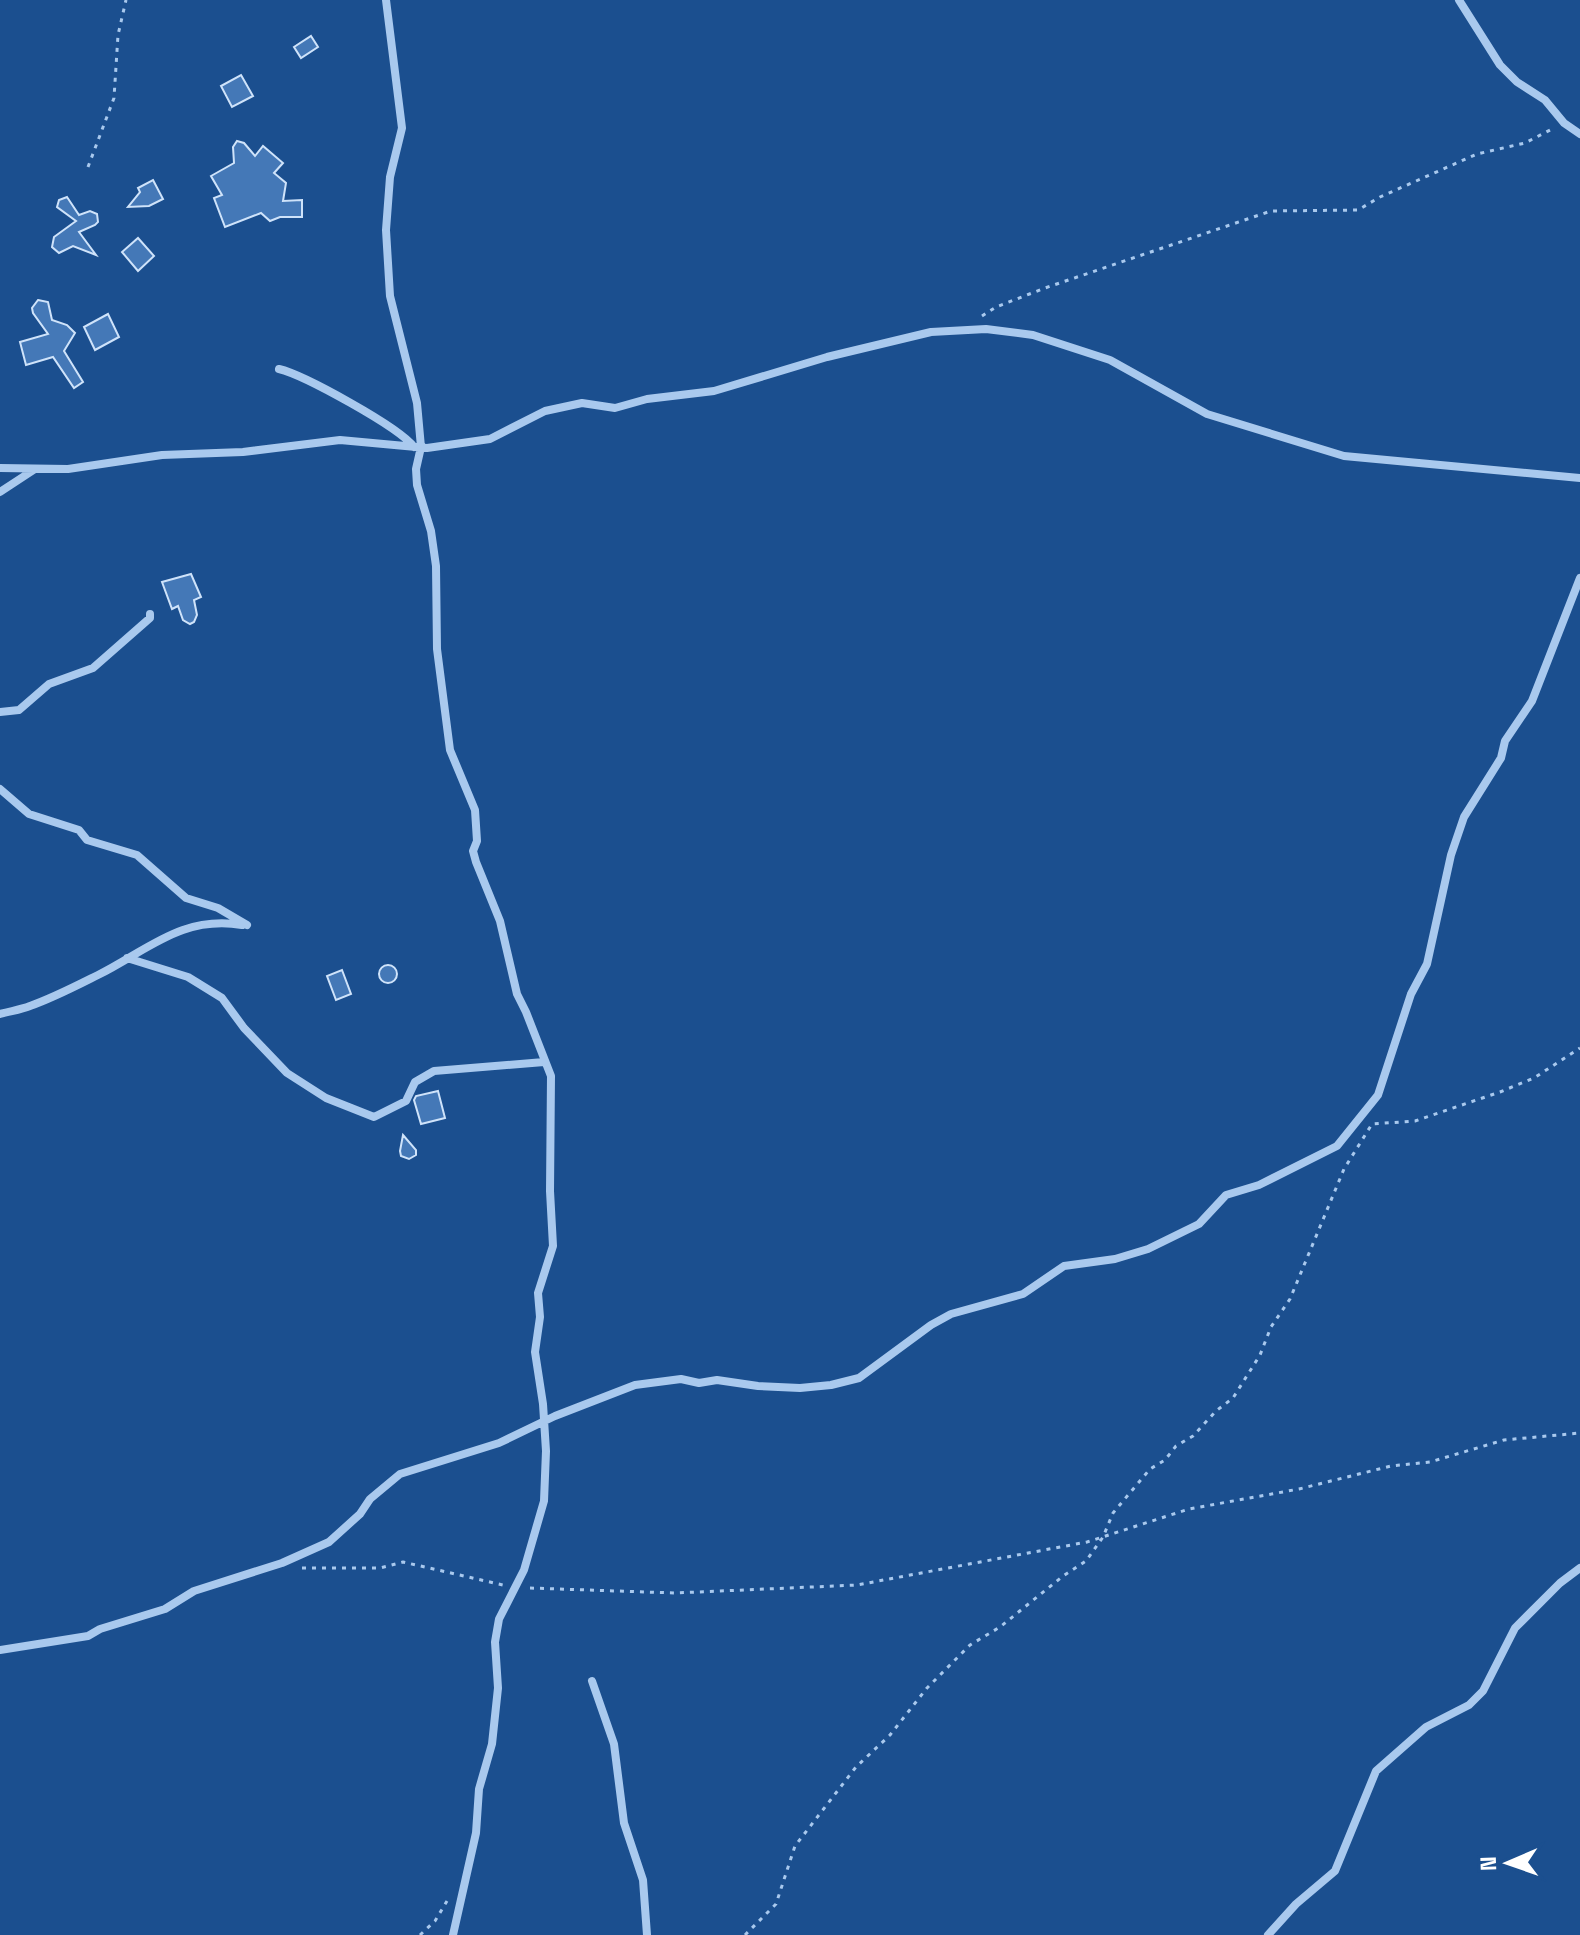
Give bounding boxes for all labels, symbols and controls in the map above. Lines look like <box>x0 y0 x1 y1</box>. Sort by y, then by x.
north arrow <box>1468 1823 1548 1903</box>
text: N <box>1474 1856 1502 1872</box>

